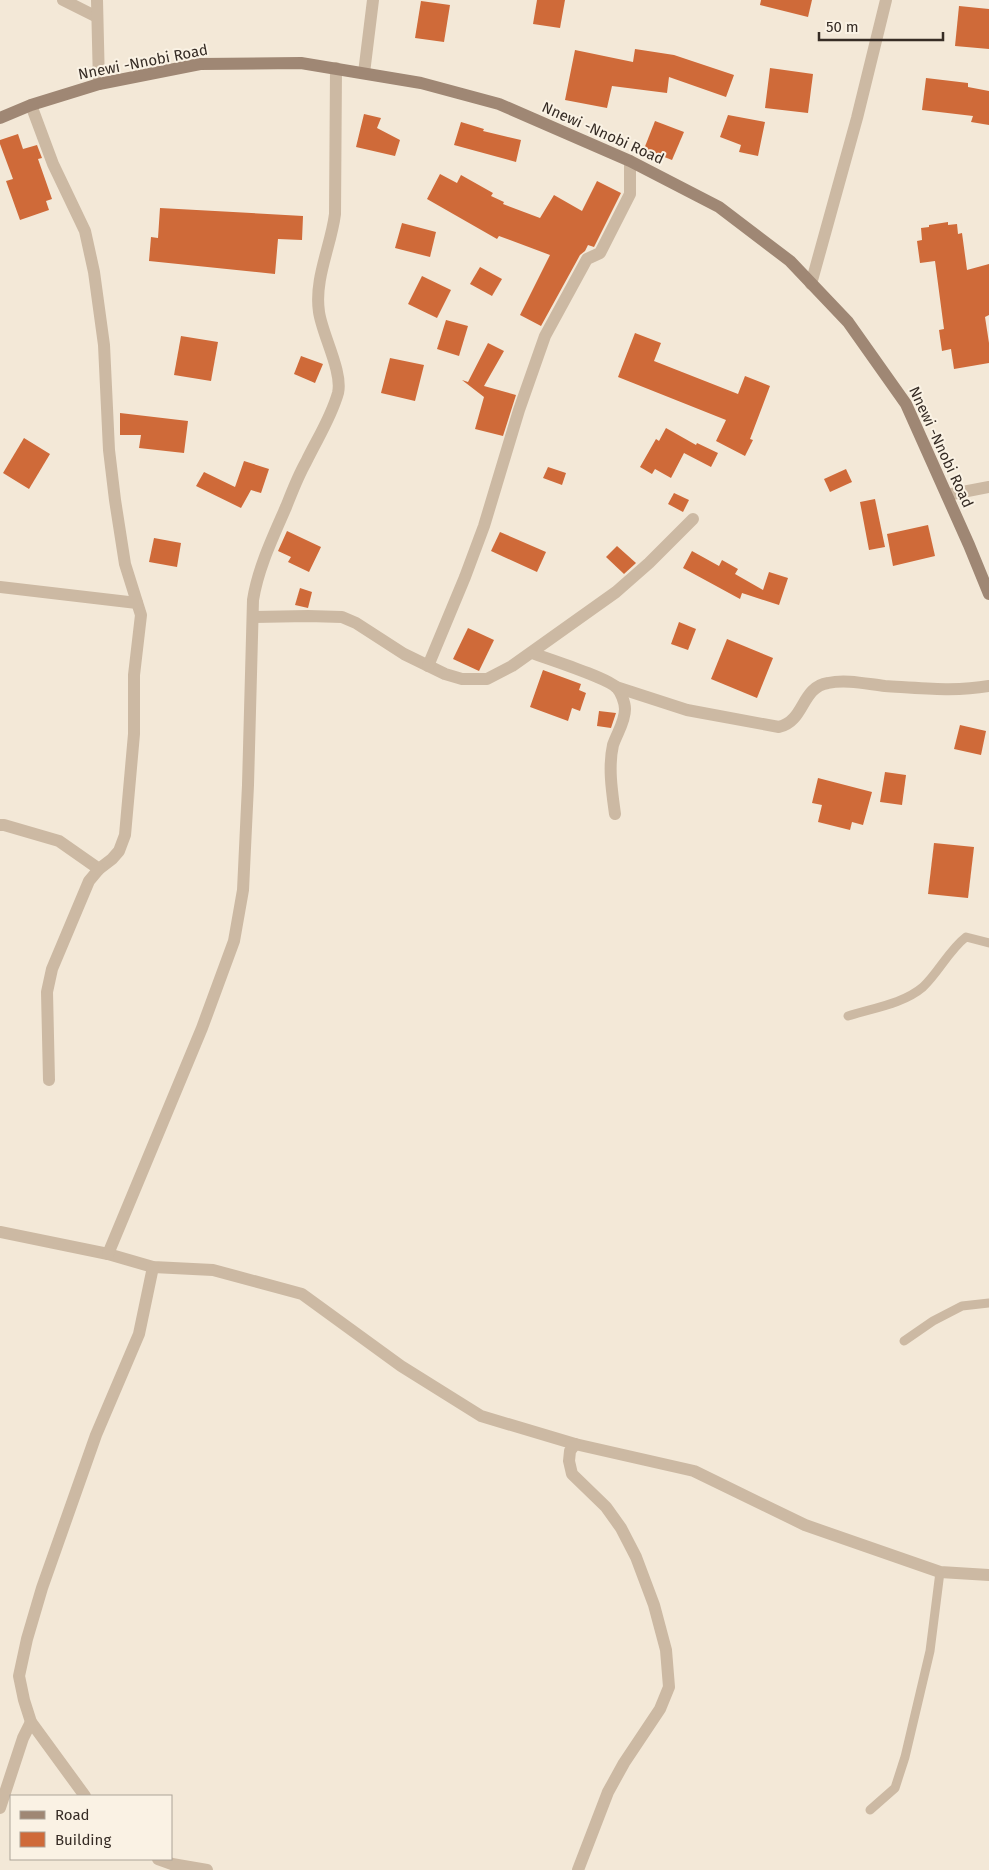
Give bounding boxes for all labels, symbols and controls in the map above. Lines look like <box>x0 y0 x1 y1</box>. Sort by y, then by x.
scale bar <box>819 10 943 42</box>
text: 50 m <box>826 18 859 36</box>
street label: Nnewi -Nnobi Road <box>77 41 209 83</box>
street label: Nnewi -Nnobi Road <box>539 98 667 168</box>
street label: Nnewi -Nnobi Road <box>905 384 977 510</box>
legend <box>10 1795 172 1860</box>
text: Road <box>55 1806 90 1824</box>
text: Building <box>55 1831 111 1849</box>

